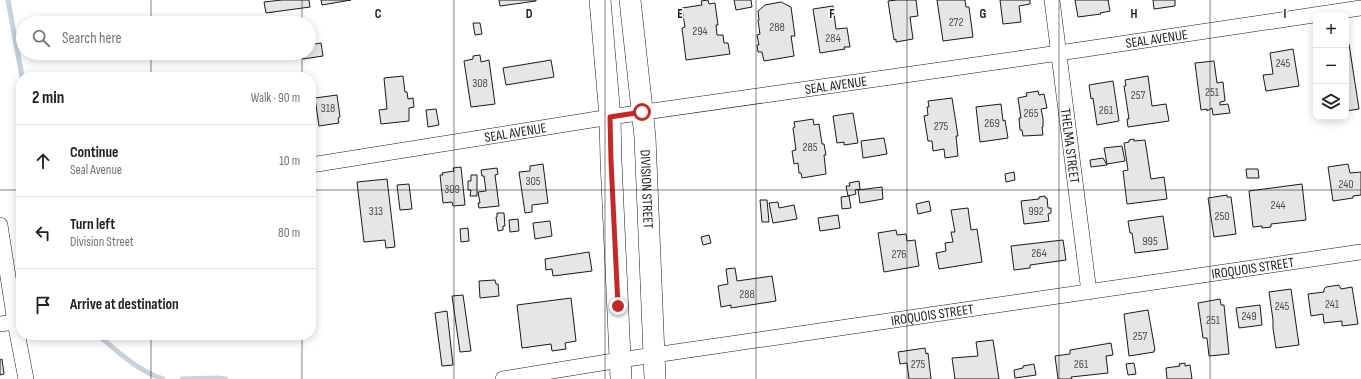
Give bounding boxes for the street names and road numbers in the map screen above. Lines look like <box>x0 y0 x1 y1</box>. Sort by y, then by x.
street label: SEAL AVENUE <box>1124 25 1189 51</box>
street label: SEAL AVENUE <box>804 72 868 98</box>
street label: THELMA STREET <box>1057 107 1084 185</box>
street label: SEAL AVENUE <box>483 119 548 146</box>
street label: DIVISION STREET <box>637 149 657 229</box>
street label: IROQUOIS STREET <box>1210 253 1295 282</box>
street label: IROQUOIS STREET <box>890 300 975 329</box>

